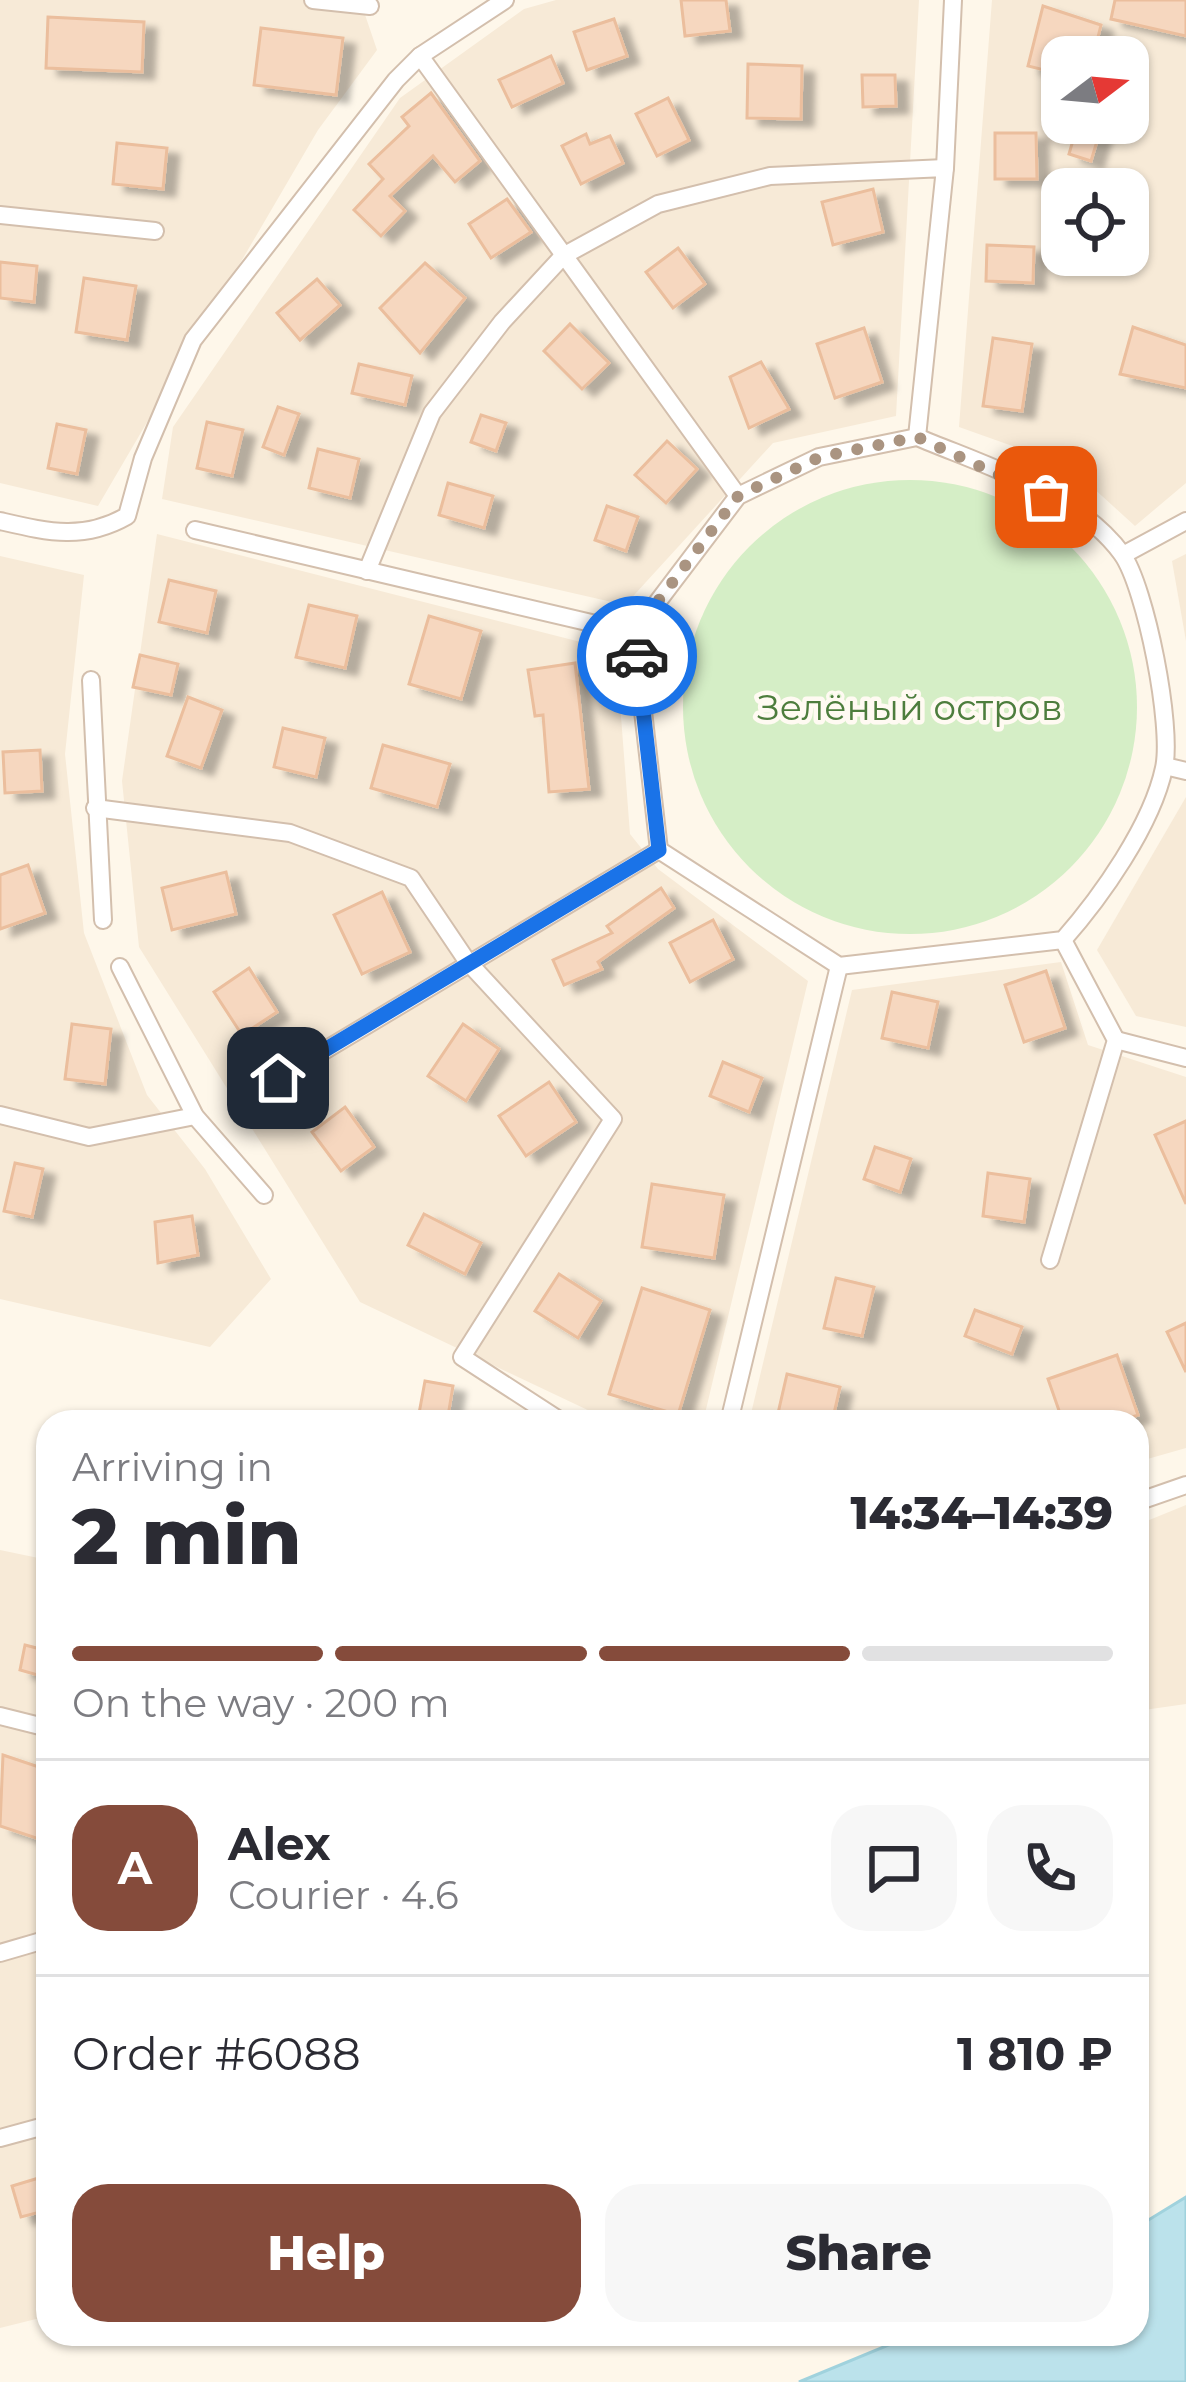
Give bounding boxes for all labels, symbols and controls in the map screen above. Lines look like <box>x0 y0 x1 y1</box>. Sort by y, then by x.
north arrow <box>1041 36 1149 144</box>
map controls <box>1041 36 1149 276</box>
button: locate <box>1041 168 1149 276</box>
pin <box>995 446 1097 548</box>
icon: bag <box>1013 464 1079 530</box>
courier <box>577 596 697 716</box>
icon: car <box>604 623 670 689</box>
park label: Зелёный остров <box>757 685 1063 729</box>
pin <box>227 1027 329 1129</box>
icon: home <box>245 1045 311 1111</box>
text: Arriving in <box>72 1443 273 1491</box>
text: 14:34–14:39 <box>850 1485 1113 1540</box>
text: 2 min <box>72 1488 302 1584</box>
text: On the way · 200 m <box>72 1679 450 1727</box>
button: chat <box>831 1805 957 1931</box>
button: phone <box>987 1805 1113 1931</box>
text: Alex <box>228 1816 331 1871</box>
text: A <box>118 1840 152 1895</box>
text: Courier · 4.6 <box>228 1871 459 1919</box>
text: Order #6088 <box>72 2026 361 2081</box>
text: 1 810 ₽ <box>957 2026 1113 2081</box>
button: Help <box>72 2184 581 2322</box>
button: Share <box>605 2184 1113 2322</box>

